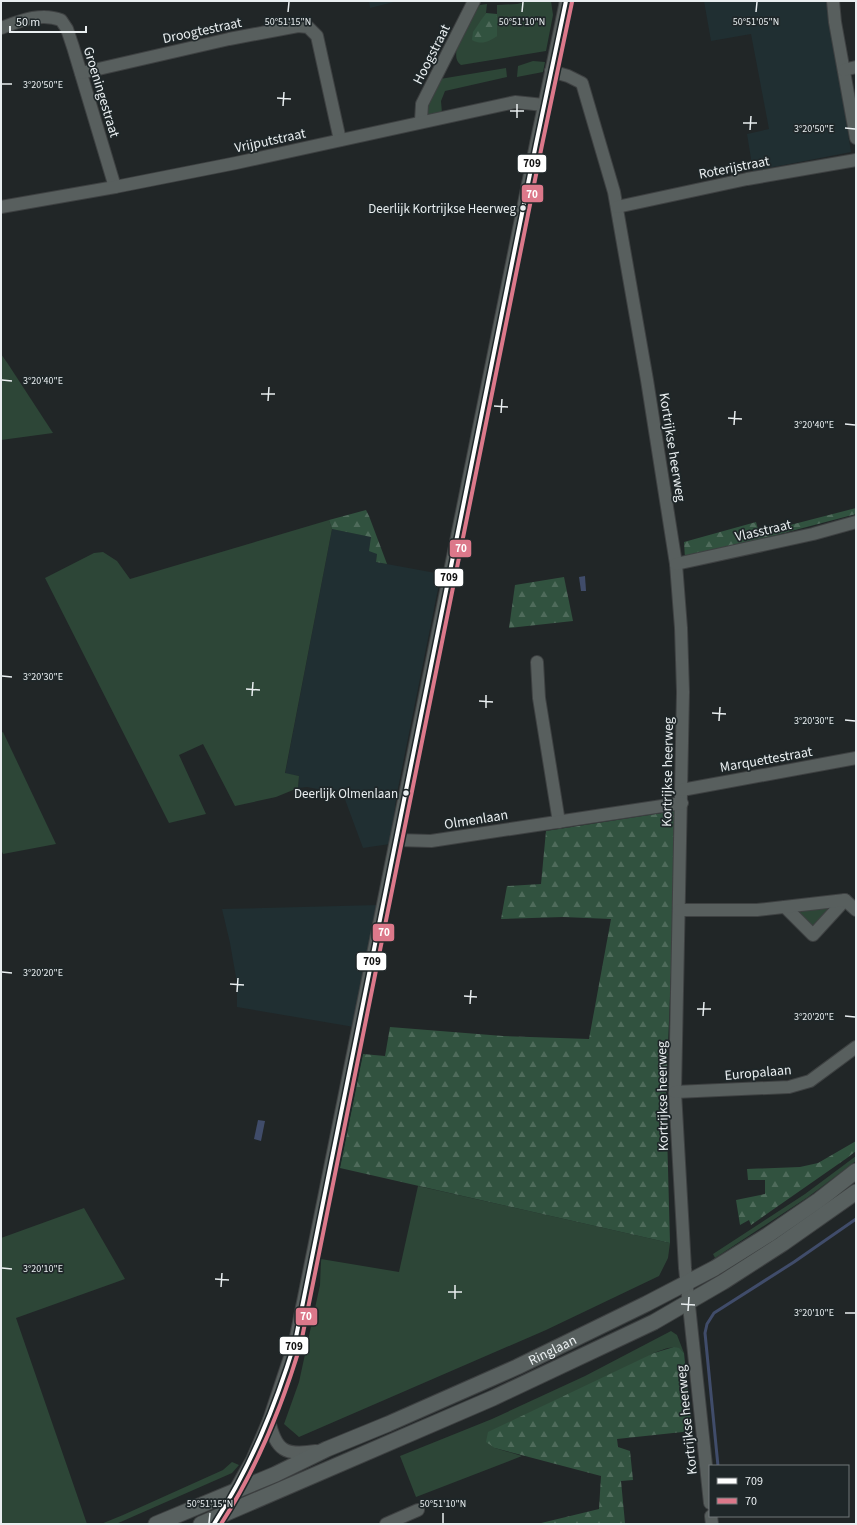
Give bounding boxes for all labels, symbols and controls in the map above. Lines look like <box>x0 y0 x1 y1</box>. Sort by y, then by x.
scale bar <box>10 8 86 34</box>
street label: Droogtestraat <box>161 13 244 49</box>
text: 50 m <box>16 14 40 31</box>
text: 50°51'15"N <box>265 15 311 29</box>
text: 50°51'10"N <box>499 15 545 29</box>
text: 50°51'05"N <box>733 15 779 29</box>
street label: Hoogstraat <box>408 21 456 88</box>
street label: Groeningestraat <box>78 44 124 140</box>
text: 3°20'50"E <box>23 78 63 92</box>
text: 3°20'50"E <box>794 122 834 136</box>
street label: Vrijputstraat <box>233 124 308 158</box>
street label: Roterijstraat <box>697 151 772 185</box>
line badge: 709 <box>517 154 547 173</box>
text: 709 <box>523 156 541 171</box>
line badge: 70 <box>521 184 544 203</box>
text: 70 <box>526 187 538 202</box>
place label: Deerlijk Kortrijkse Heerweg <box>368 200 516 218</box>
marker: Deerlijk Kortrijkse Heerweg <box>518 203 528 213</box>
text: 3°20'40"E <box>23 374 63 388</box>
street label: Kortrijkse heerweg <box>654 391 690 503</box>
text: 3°20'40"E <box>794 418 834 432</box>
street label: Vlasstraat <box>733 515 794 547</box>
line badge: 70 <box>449 539 472 558</box>
text: 70 <box>455 541 467 556</box>
line badge: 709 <box>434 568 464 587</box>
text: 709 <box>440 570 458 585</box>
text: 3°20'30"E <box>23 670 63 684</box>
text: 3°20'30"E <box>794 714 834 728</box>
street label: Kortrijkse heerweg <box>657 717 679 827</box>
street label: Marquettestraat <box>718 742 814 778</box>
place label: Deerlijk Olmenlaan <box>294 785 398 803</box>
marker: Deerlijk Olmenlaan <box>401 788 411 798</box>
street label: Olmenlaan <box>443 805 510 835</box>
line badge: 70 <box>372 923 395 942</box>
text: 70 <box>378 925 390 940</box>
line badge: 709 <box>356 952 387 971</box>
text: 709 <box>363 954 381 969</box>
text: 3°20'20"E <box>23 966 63 980</box>
text: 3°20'20"E <box>794 1010 834 1024</box>
street label: Kortrijkse heerweg <box>652 1041 674 1151</box>
street label: Europalaan <box>724 1060 792 1086</box>
text: 3°20'10"E <box>23 1262 63 1276</box>
text: 3°20'10"E <box>794 1306 834 1320</box>
line badge: 70 <box>295 1307 318 1326</box>
text: 70 <box>300 1309 312 1324</box>
street label: Ringlaan <box>525 1330 580 1371</box>
line badge: 709 <box>279 1336 309 1355</box>
text: 709 <box>285 1339 303 1354</box>
street label: Kortrijkse heerweg <box>671 1364 703 1476</box>
legend <box>709 1465 849 1517</box>
text: 709 <box>745 1473 763 1490</box>
text: 70 <box>745 1493 757 1510</box>
text: 50°51'15"N <box>187 1497 233 1511</box>
text: 50°51'10"N <box>420 1497 466 1511</box>

